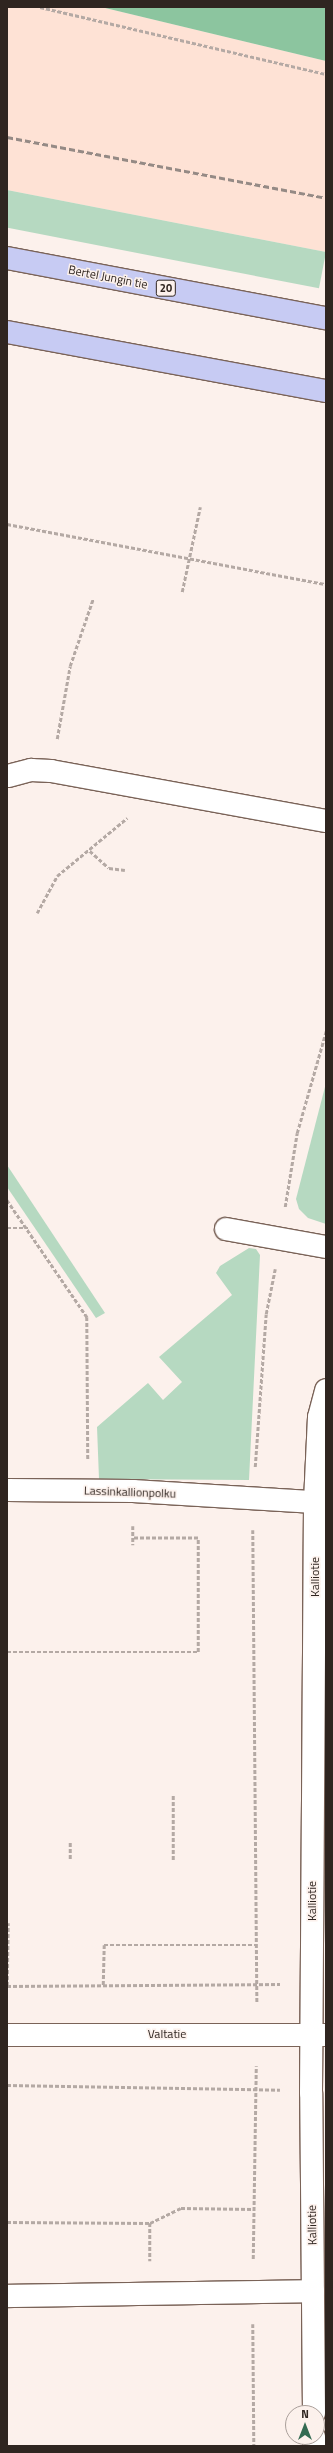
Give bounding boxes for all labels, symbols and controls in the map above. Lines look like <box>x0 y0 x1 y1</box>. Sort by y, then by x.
street label: Bertel Jungin tie <box>67 262 149 292</box>
road number: 20 <box>155 279 177 297</box>
street label: Lassinkallionpolku <box>84 1483 176 1501</box>
street label: Kalliotie <box>308 1557 322 1597</box>
street label: Kalliotie <box>305 1881 319 1921</box>
street label: Valtatie <box>148 2027 186 2041</box>
street label: Kalliotie <box>304 2205 320 2245</box>
north arrow <box>285 2405 325 2445</box>
text: N <box>301 2406 309 2422</box>

